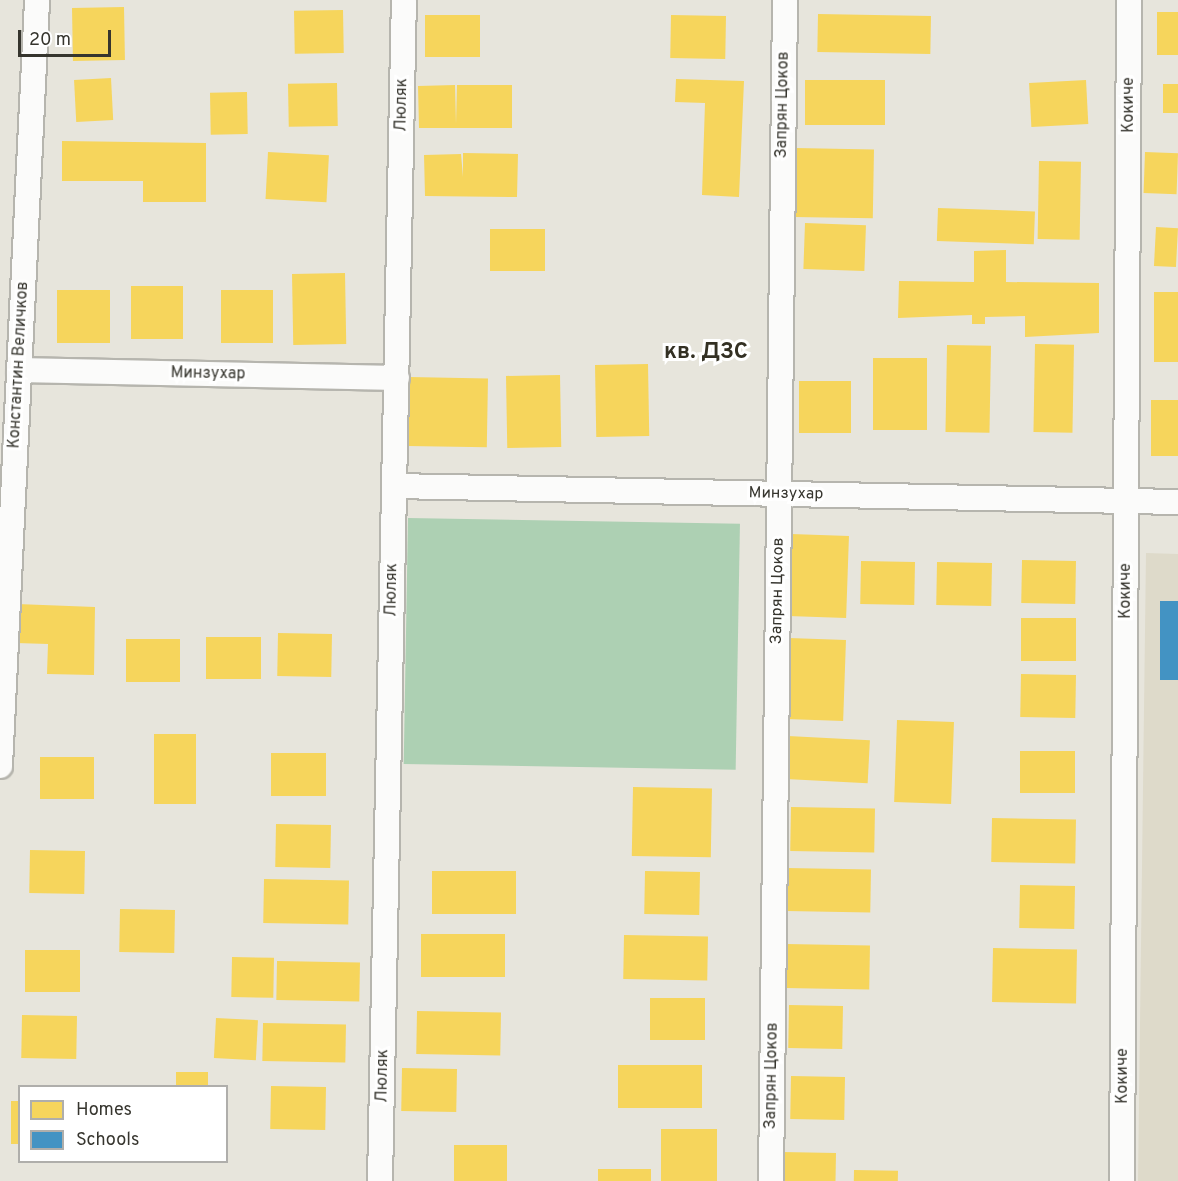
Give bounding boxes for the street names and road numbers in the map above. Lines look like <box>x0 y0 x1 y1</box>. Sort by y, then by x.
street label: Запрян Цоков <box>772 51 794 159</box>
street label: Кокиче <box>1119 77 1139 133</box>
street label: Люляк <box>392 78 412 132</box>
street label: Константин Величков <box>5 281 33 449</box>
street label: Минзухар <box>170 364 246 384</box>
street label: Минзухар <box>748 484 824 504</box>
street label: Запрян Цоков <box>767 537 789 645</box>
street label: Люляк <box>382 563 402 617</box>
street label: Кокиче <box>1116 563 1136 619</box>
street label: Запрян Цоков <box>761 1022 783 1130</box>
street label: Кокиче <box>1113 1048 1133 1104</box>
street label: Люляк <box>373 1049 393 1103</box>

